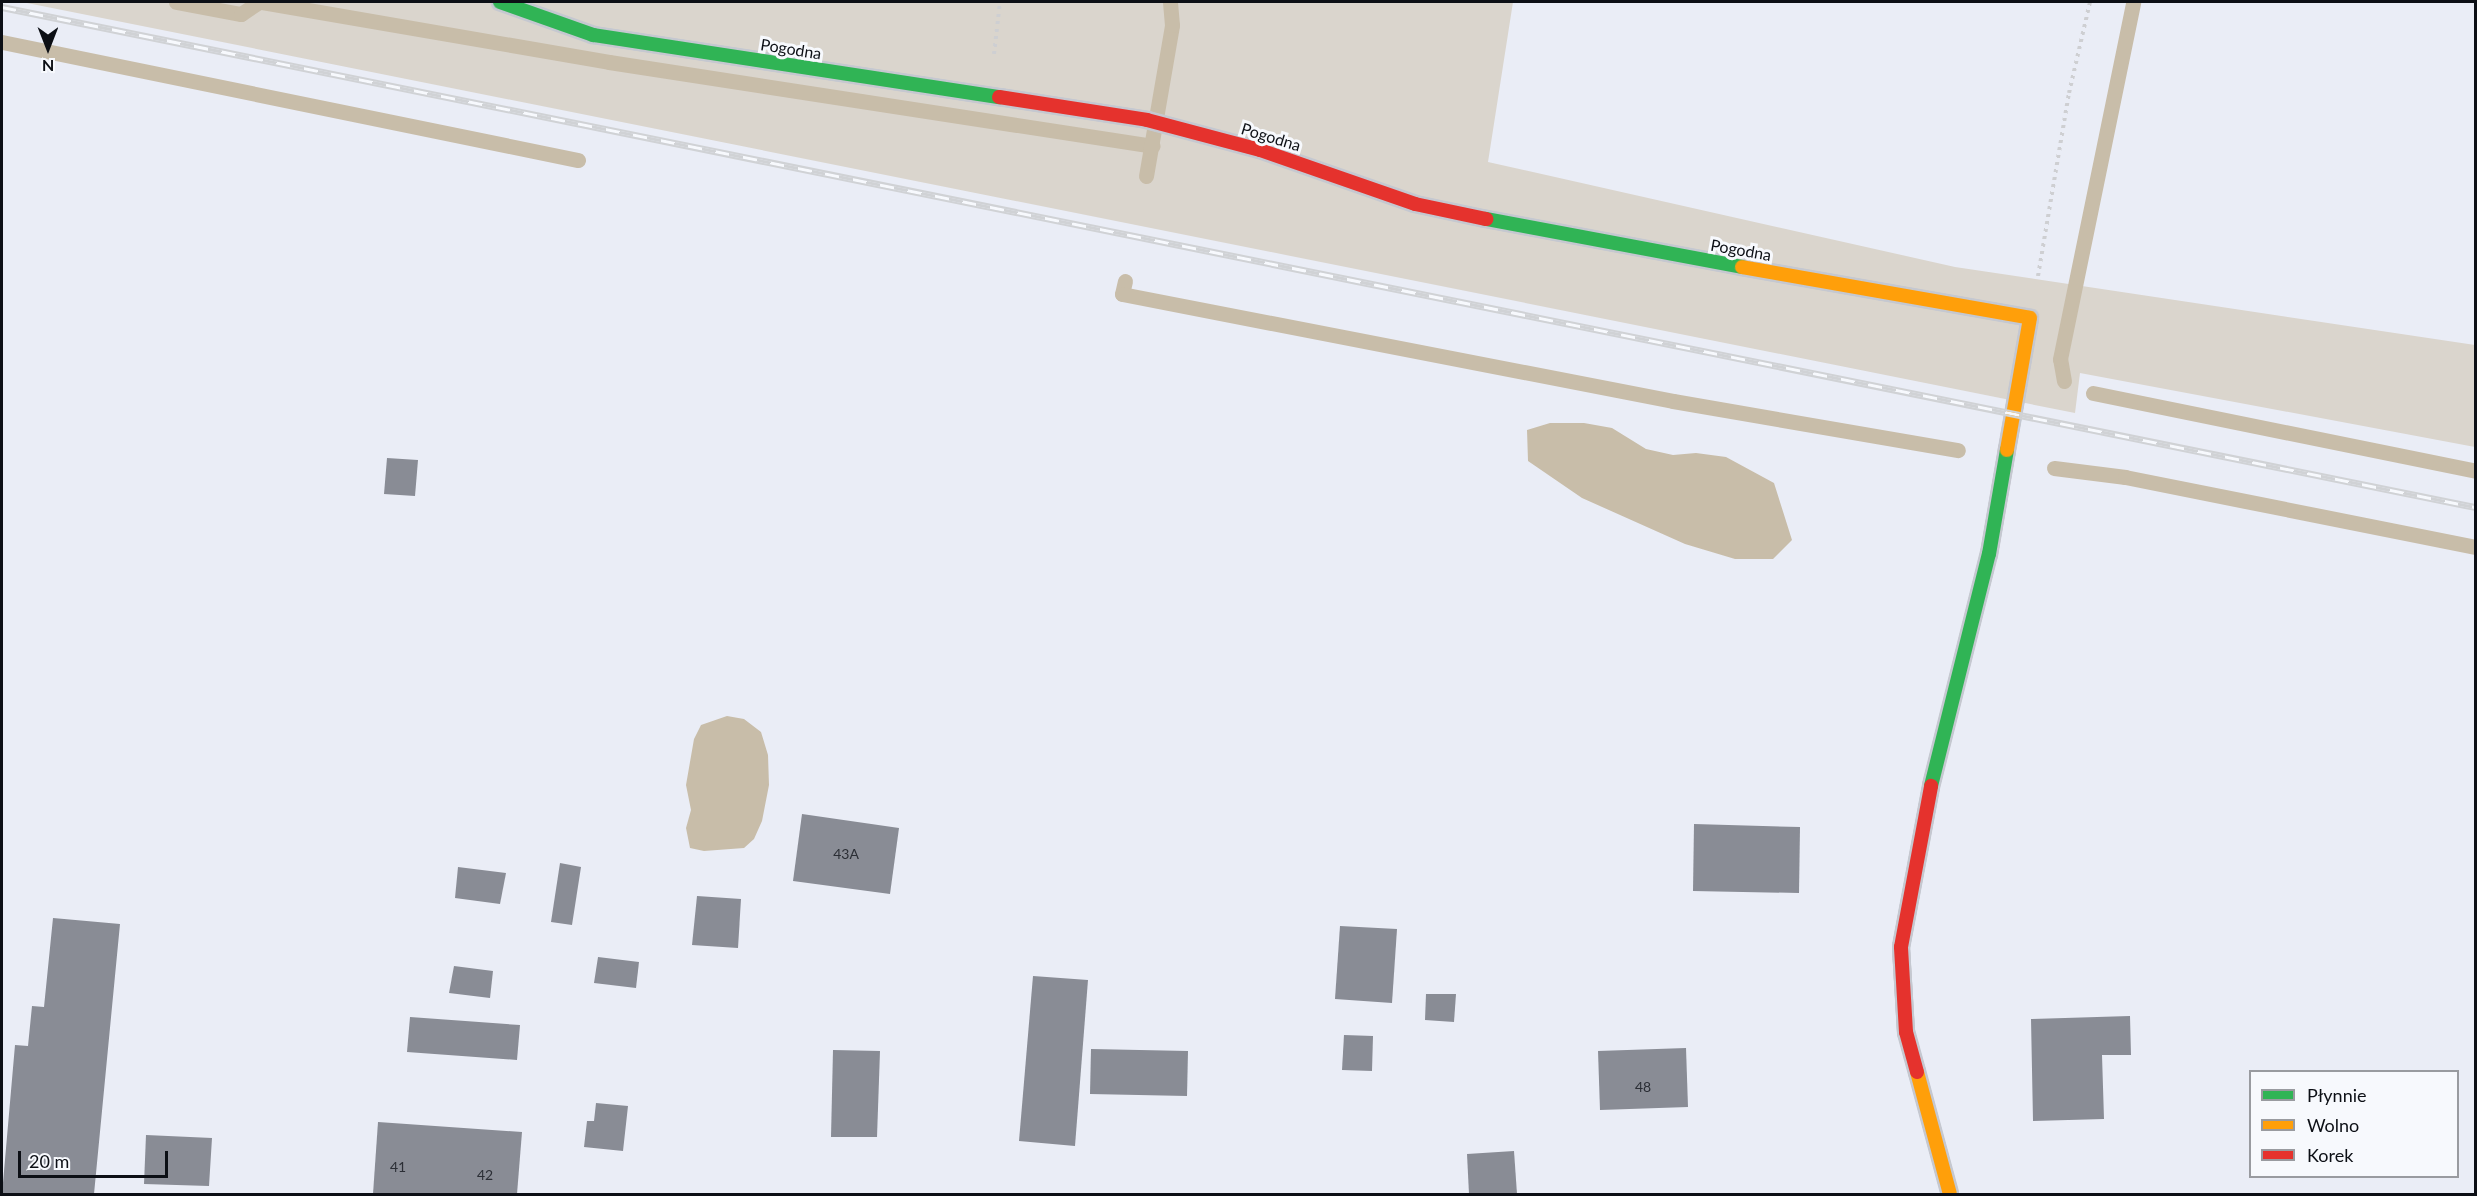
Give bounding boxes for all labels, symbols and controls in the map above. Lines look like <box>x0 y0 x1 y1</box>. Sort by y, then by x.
north arrow <box>18 18 78 78</box>
street label: Pogodna <box>759 35 823 63</box>
text: N <box>42 57 54 76</box>
street label: Pogodna <box>1239 119 1303 155</box>
street label: Pogodna <box>1709 235 1773 265</box>
house number: 43A <box>833 846 859 862</box>
legend <box>2249 1070 2459 1178</box>
house number: 48 <box>1635 1079 1651 1095</box>
text: Płynnie <box>2307 1084 2367 1106</box>
text: Wolno <box>2307 1114 2359 1136</box>
scale bar <box>21 1139 171 1177</box>
text: Korek <box>2307 1144 2353 1166</box>
text: 20 m <box>29 1150 69 1172</box>
house number: 41 <box>390 1159 406 1175</box>
house number: 42 <box>477 1167 493 1183</box>

